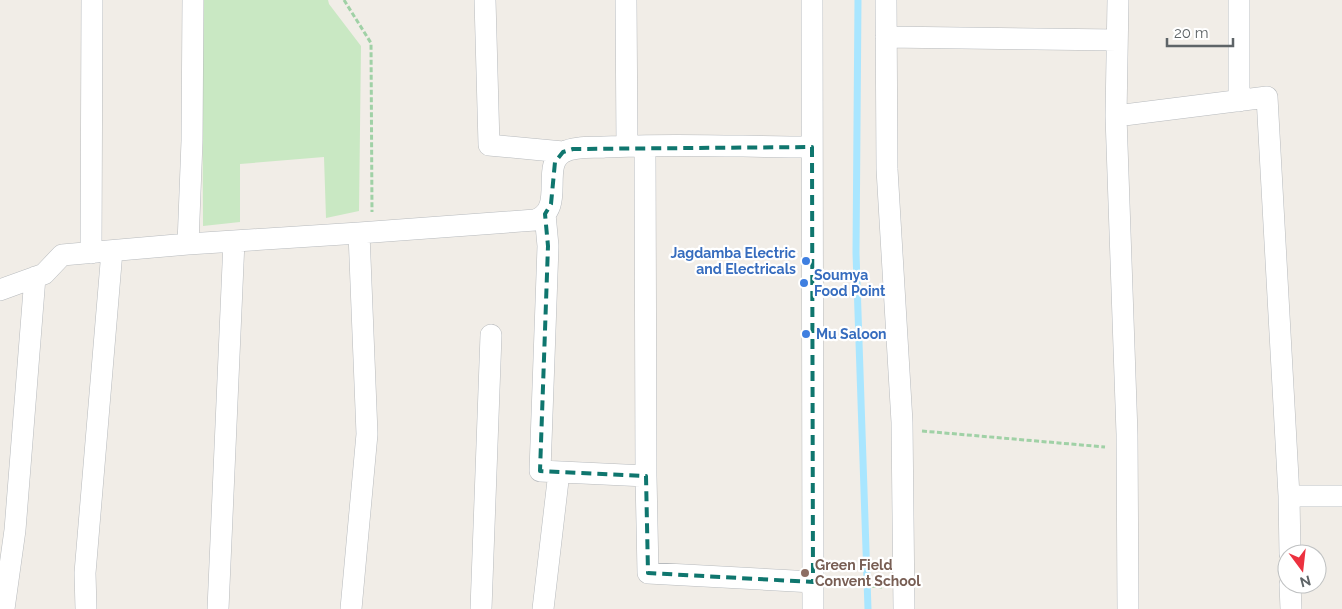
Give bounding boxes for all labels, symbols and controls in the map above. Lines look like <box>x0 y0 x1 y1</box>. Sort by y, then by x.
scale bar <box>1167 15 1233 47</box>
text: 20 m <box>1174 24 1209 42</box>
place label: Jagdamba Electric and Electricals <box>671 245 796 277</box>
marker: Jagdamba Electric and Electricals <box>800 255 812 267</box>
place label: Soumya Food Point <box>814 267 886 299</box>
marker: Soumya Food Point <box>798 277 810 289</box>
place label: Mu Saloon <box>816 326 887 342</box>
marker: Mu Saloon <box>800 328 812 340</box>
north arrow <box>1277 544 1327 594</box>
place label: Green Field Convent School <box>815 557 921 589</box>
marker: Green Field Convent School <box>799 567 811 579</box>
text: N <box>1298 572 1313 591</box>

